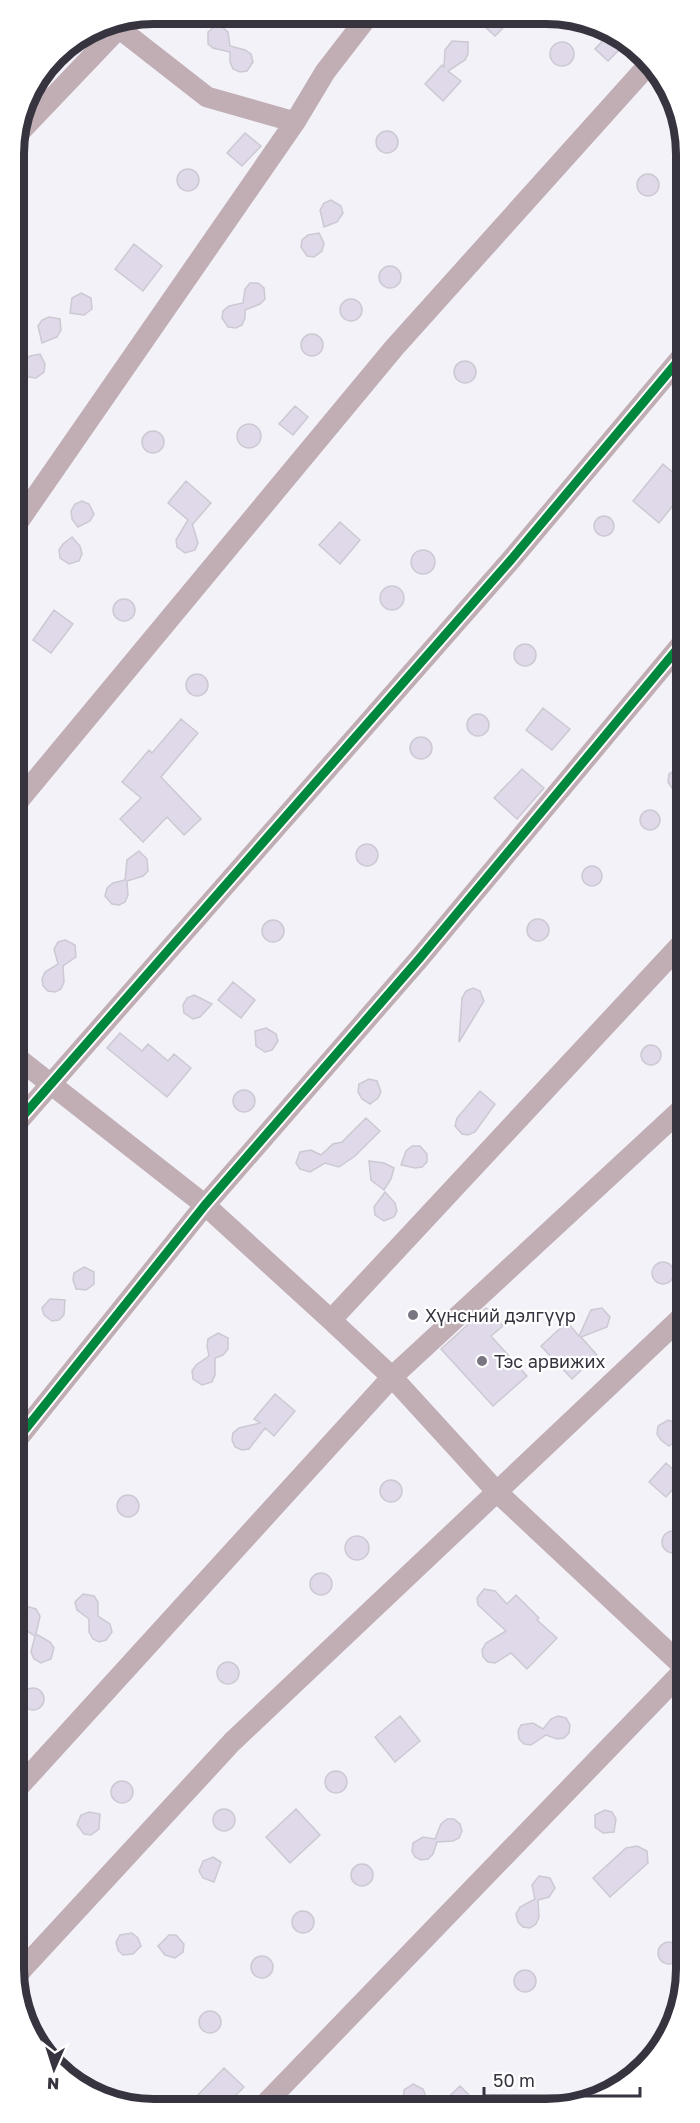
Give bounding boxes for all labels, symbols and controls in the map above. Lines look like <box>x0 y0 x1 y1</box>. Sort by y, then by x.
place label: Хүнсний дэлгүүр <box>425 1304 576 1326</box>
marker: Хүнсний дэлгүүр <box>406 1308 420 1322</box>
place label: Тэс арвижих <box>494 1350 605 1372</box>
marker: Тэс арвижих <box>475 1354 489 1368</box>
north arrow <box>24 2039 84 2099</box>
scale bar <box>484 2060 640 2098</box>
text: 50 m <box>493 2069 535 2091</box>
text: N <box>47 2074 60 2094</box>

